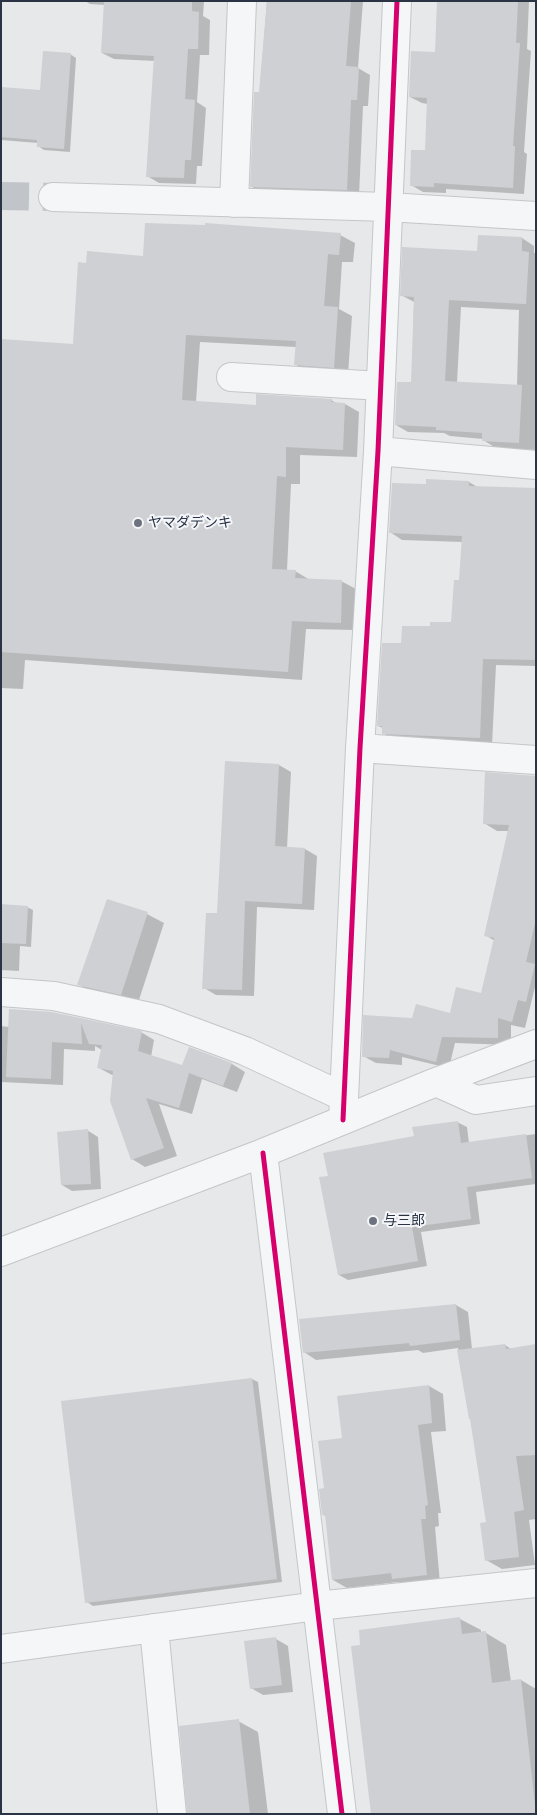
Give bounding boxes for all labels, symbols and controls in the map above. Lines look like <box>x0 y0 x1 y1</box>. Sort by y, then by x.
place label: ヤマダデンキ <box>148 515 232 531</box>
marker: ヤマダデンキ <box>132 517 144 529</box>
place label: 与三郎 <box>383 1213 425 1229</box>
marker: 与三郎 <box>367 1215 379 1227</box>

